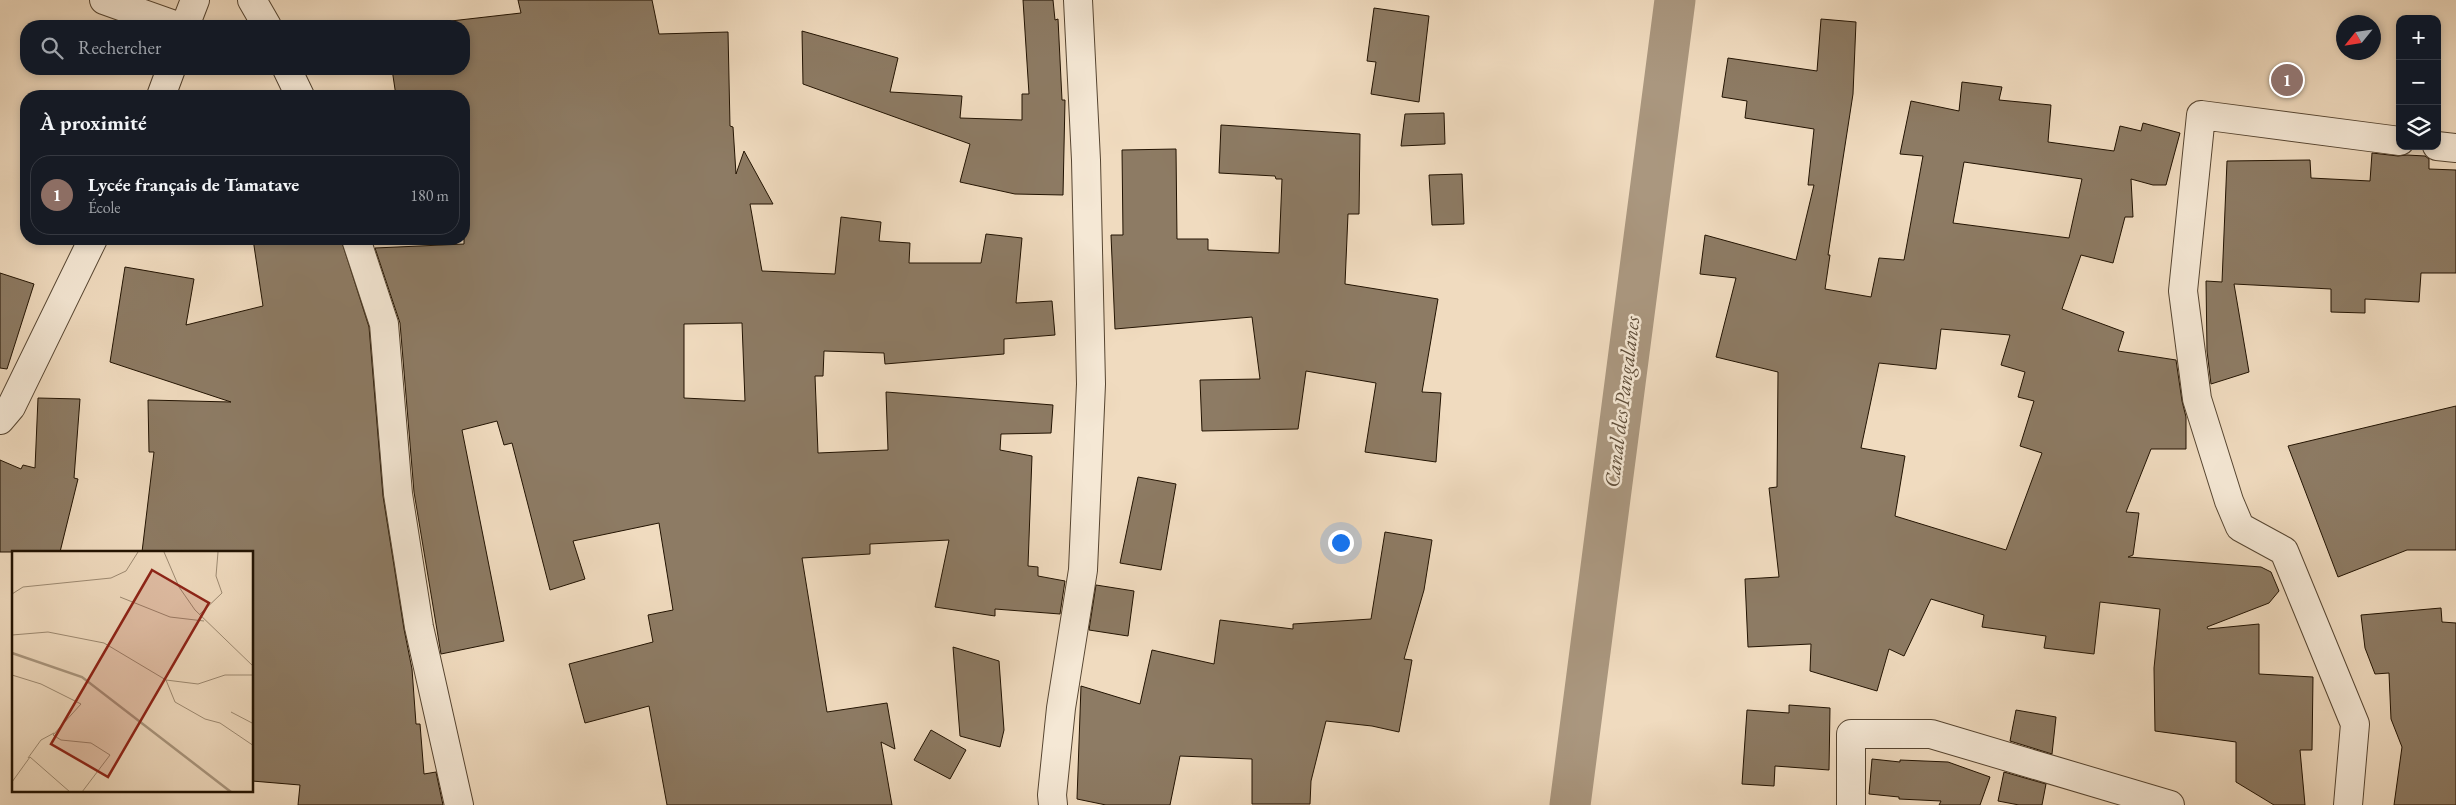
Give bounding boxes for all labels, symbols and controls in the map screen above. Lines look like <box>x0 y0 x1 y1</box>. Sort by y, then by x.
north arrow <box>2336 15 2381 60</box>
map controls <box>2396 15 2441 150</box>
button: + <box>2396 15 2441 60</box>
search box <box>20 20 470 75</box>
icon: search <box>38 34 66 62</box>
text: Rechercher <box>78 35 161 60</box>
button: − <box>2396 60 2441 105</box>
pin: 1 <box>2271 61 2303 99</box>
button: layers <box>2396 105 2441 150</box>
text: À proximité <box>40 109 147 136</box>
text: Lycée français de Tamatave <box>88 172 299 197</box>
text: 1 <box>53 185 61 206</box>
text: 180 m <box>410 185 449 206</box>
text: École <box>88 197 121 218</box>
water label: Canal des Pangalanes <box>1598 315 1645 489</box>
your location <box>1328 530 1354 556</box>
inset map <box>12 551 254 792</box>

